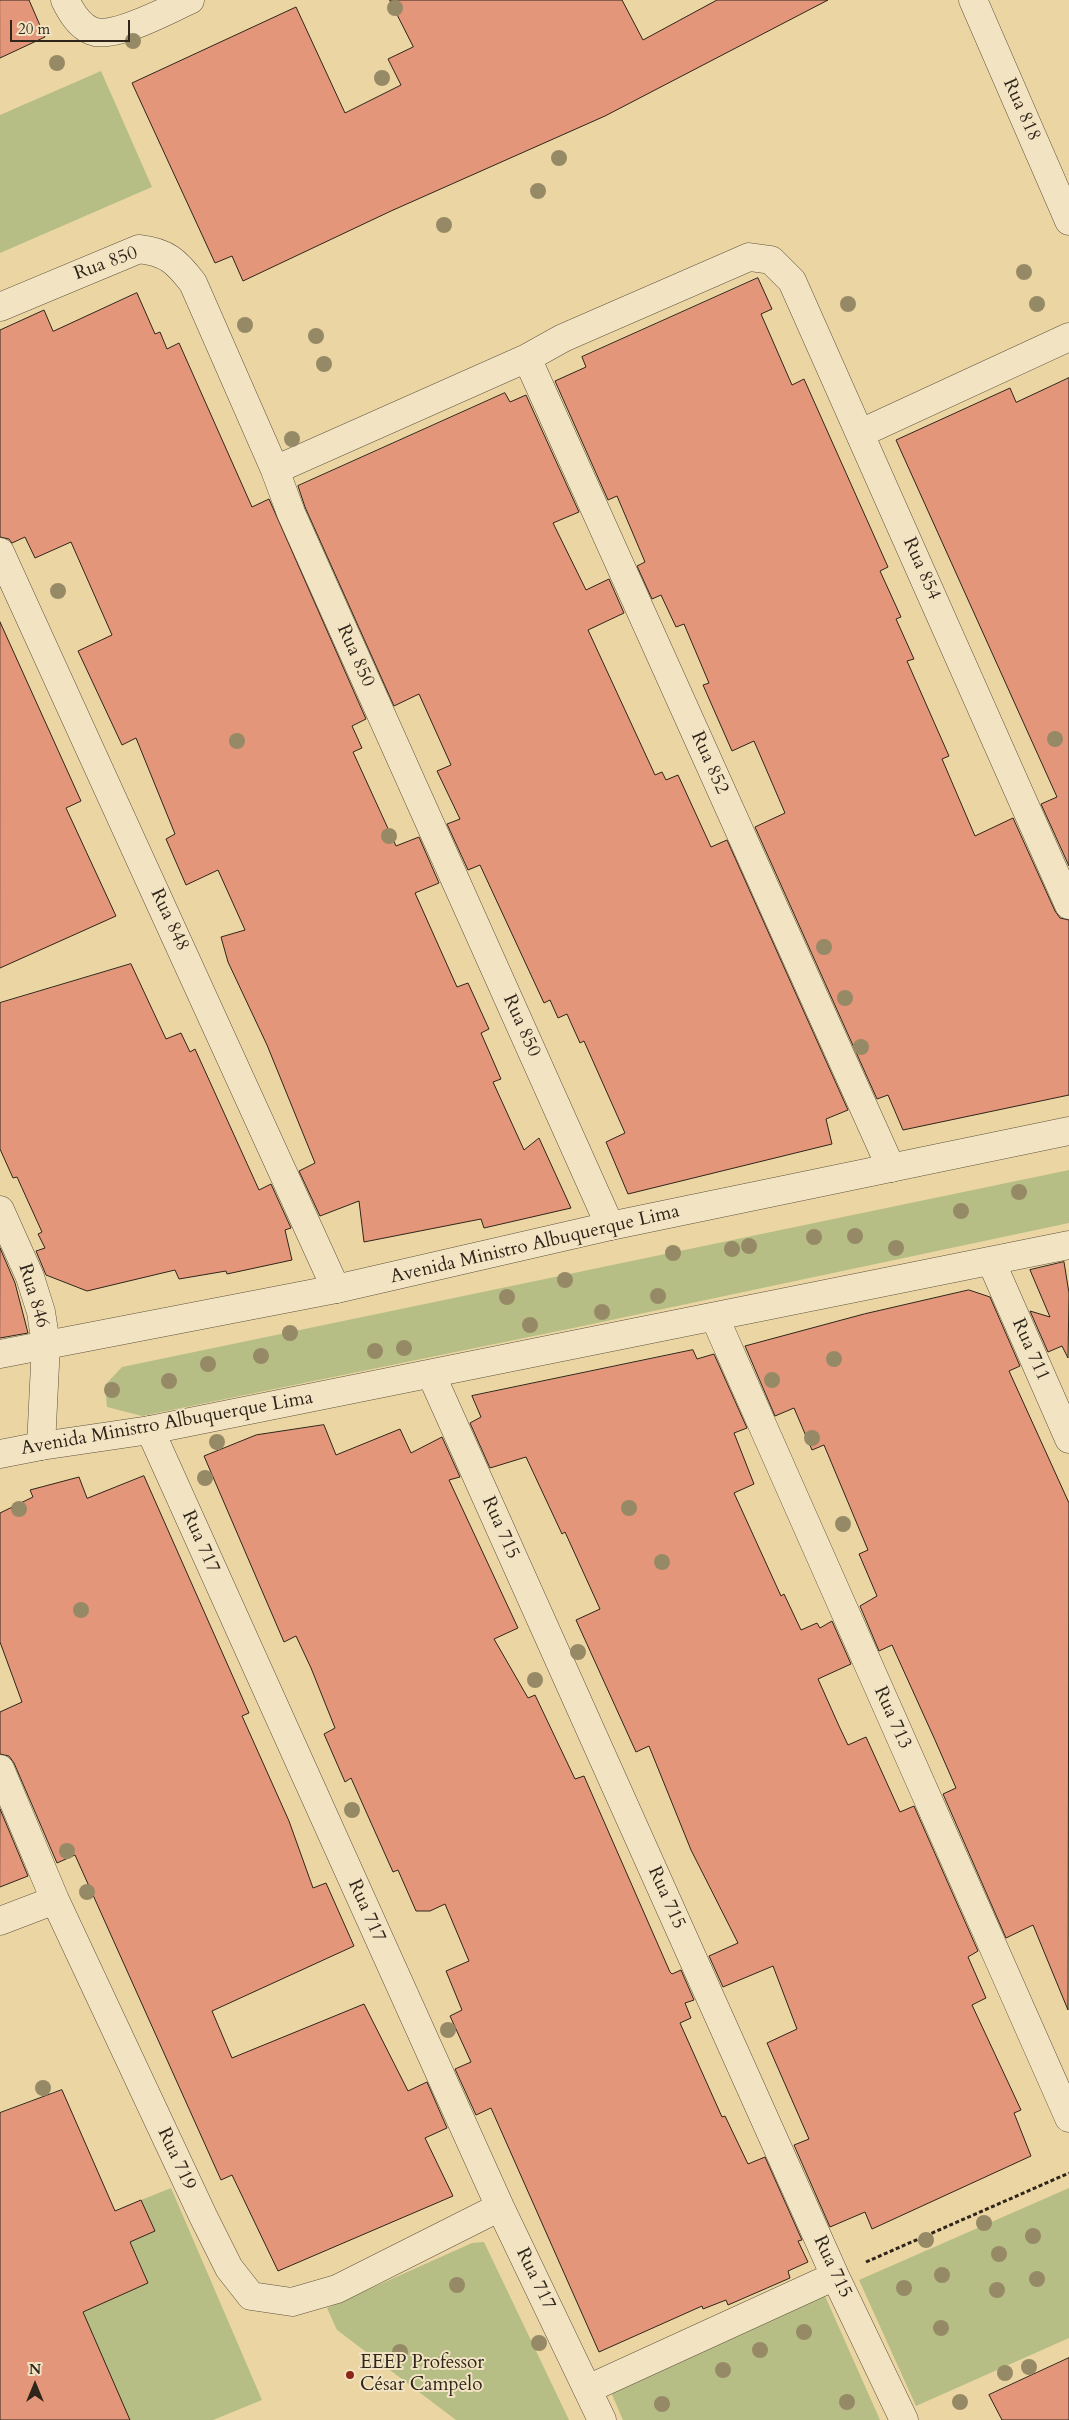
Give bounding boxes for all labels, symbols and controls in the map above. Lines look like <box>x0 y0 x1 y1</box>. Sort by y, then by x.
scale bar <box>12 10 132 42</box>
text: 20 m <box>18 19 50 39</box>
street label: Rua 818 <box>997 75 1045 145</box>
street label: Rua 850 <box>71 242 141 286</box>
street label: Rua 854 <box>897 534 945 604</box>
street label: Rua 850 <box>331 621 379 691</box>
street label: Rua 852 <box>685 728 733 798</box>
street label: Rua 848 <box>145 885 193 955</box>
street label: Rua 850 <box>497 991 545 1061</box>
street label: Avenida Ministro Albuquerque Lima <box>388 1201 682 1289</box>
street label: Rua 846 <box>12 1261 54 1331</box>
street label: Rua 711 <box>1006 1315 1054 1385</box>
street label: Avenida Ministro Albuquerque Lima <box>19 1387 315 1461</box>
street label: Rua 715 <box>476 1493 524 1563</box>
street label: Rua 717 <box>176 1507 224 1577</box>
street label: Rua 713 <box>868 1683 916 1753</box>
street label: Rua 715 <box>642 1863 690 1933</box>
street label: Rua 717 <box>342 1876 390 1946</box>
street label: Rua 719 <box>152 2124 200 2194</box>
street label: Rua 715 <box>808 2232 856 2302</box>
street label: Rua 717 <box>510 2244 560 2314</box>
place label: EEEP Professor César Campelo <box>360 2353 484 2397</box>
north arrow <box>10 2360 60 2410</box>
text: N <box>29 2360 41 2379</box>
marker: EEEP Professor César Campelo <box>344 2369 356 2381</box>

